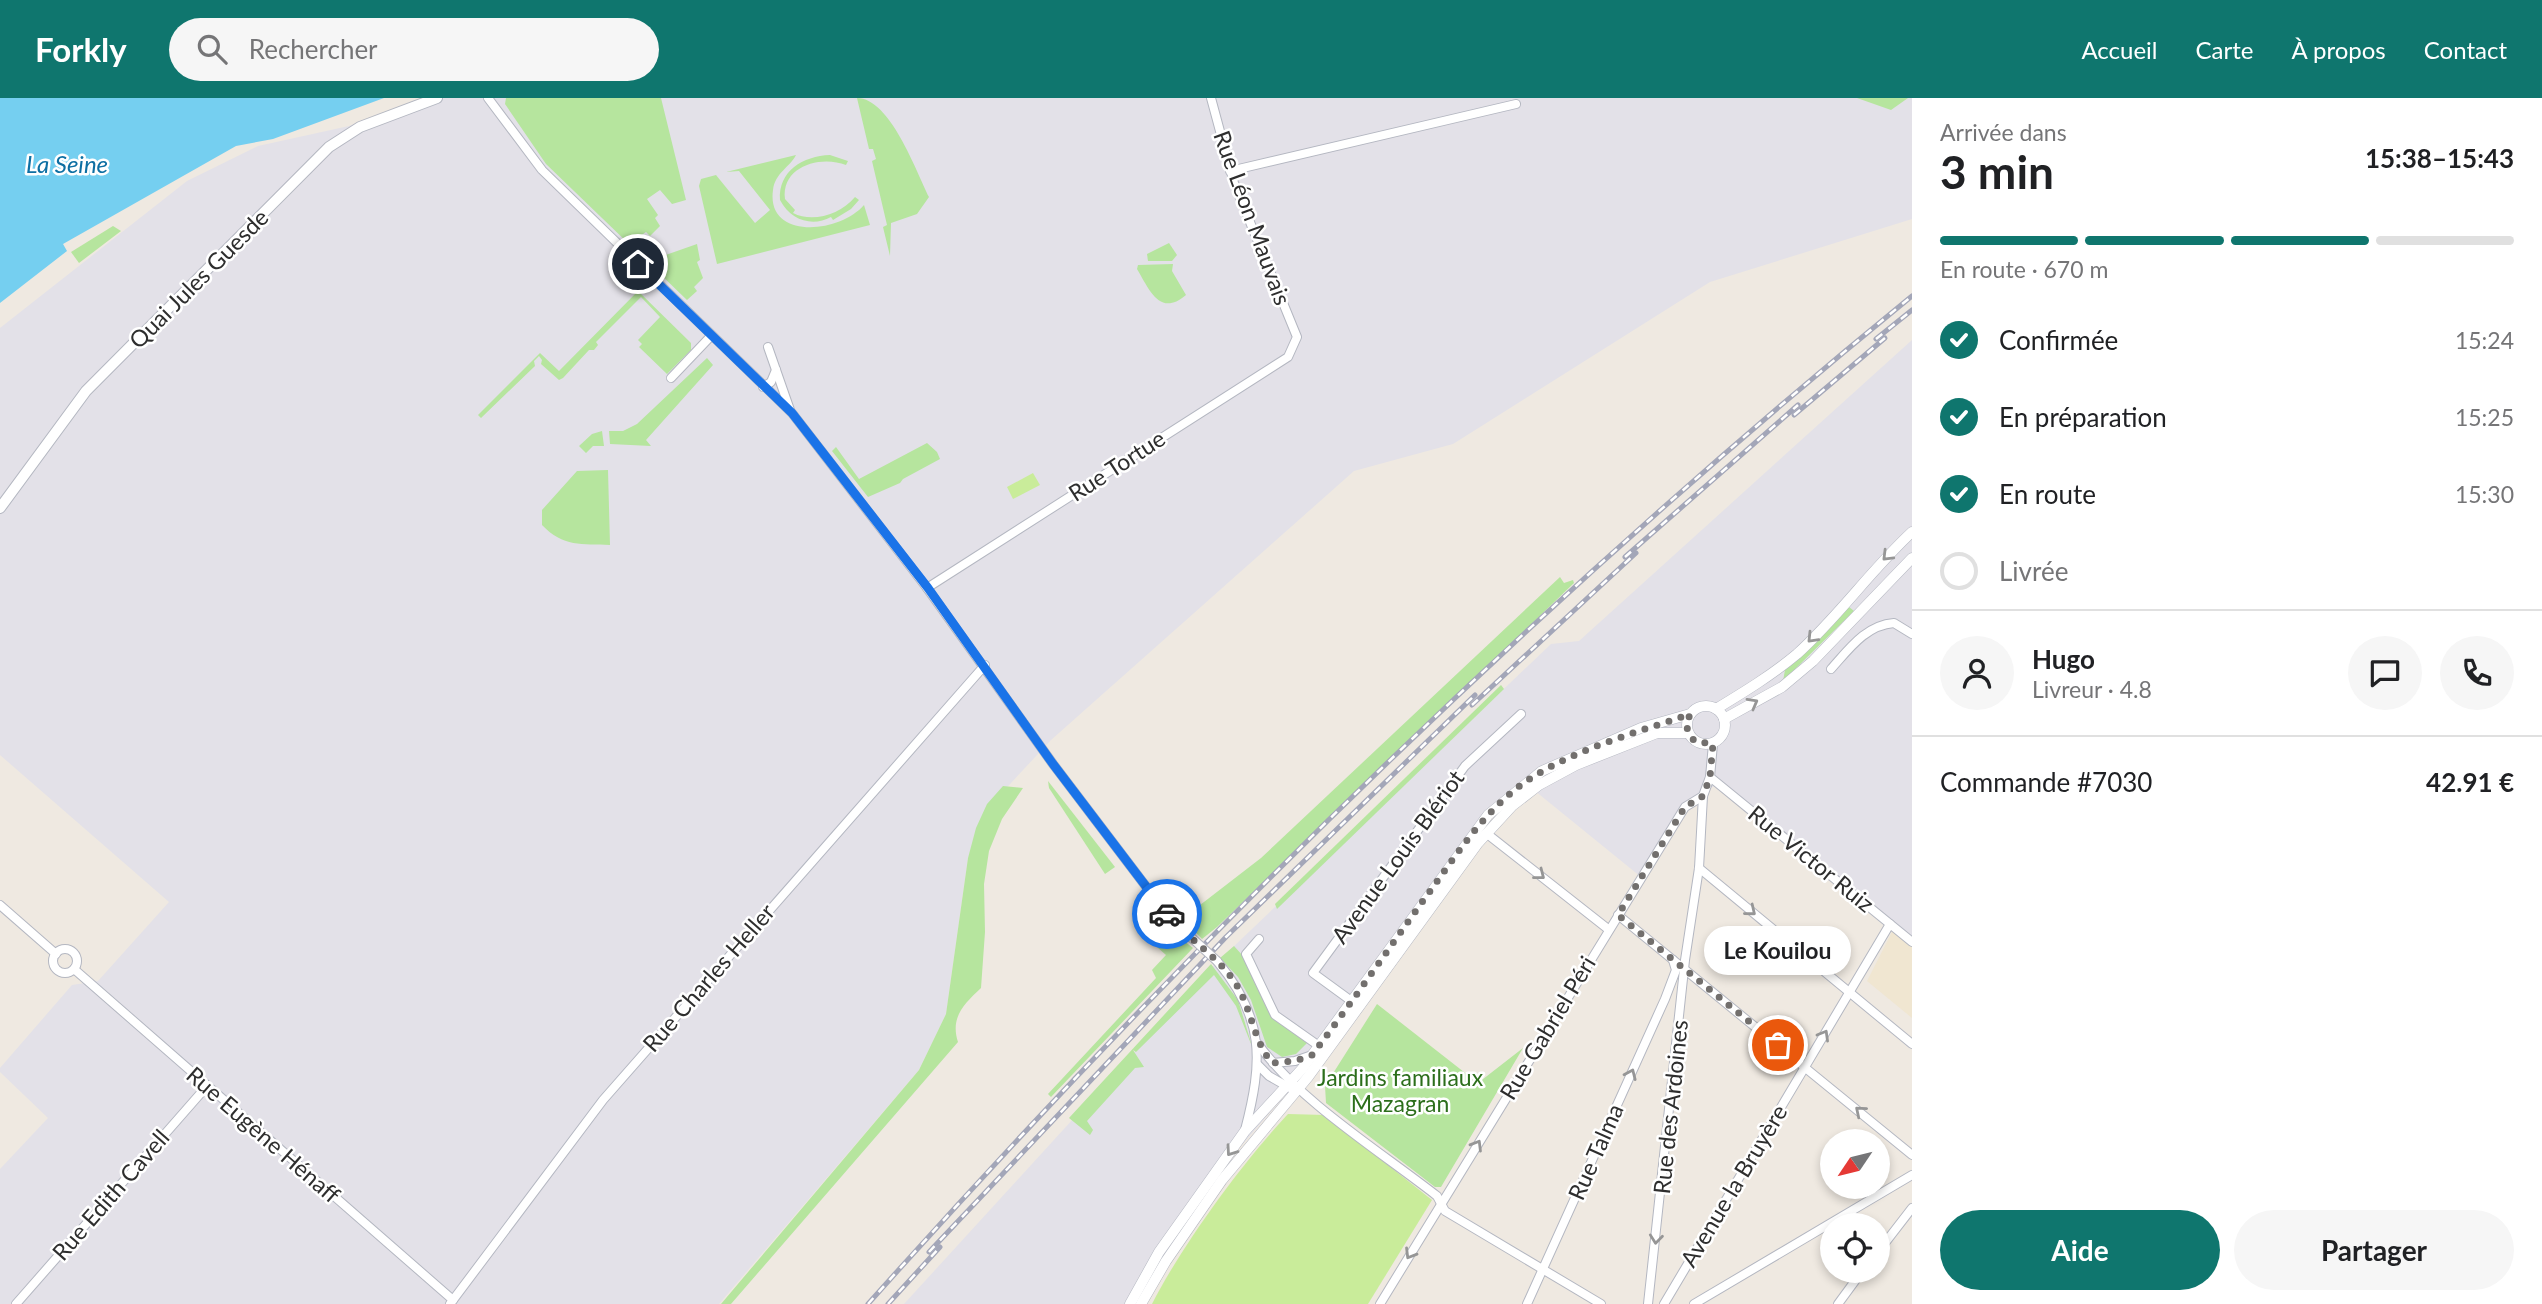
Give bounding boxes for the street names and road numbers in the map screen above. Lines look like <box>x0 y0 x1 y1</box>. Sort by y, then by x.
street label: Rue Léon Mauvais <box>1208 127 1297 309</box>
street label: Quai Jules Guesde <box>123 203 274 354</box>
street label: Rue Tortue <box>1063 424 1170 507</box>
street label: Avenue Louis Blériot <box>1325 764 1470 949</box>
street label: Rue Victor Ruiz <box>1743 799 1880 917</box>
street label: Rue Charles Heller <box>636 897 781 1057</box>
street label: Rue Gabriel Péri <box>1493 951 1601 1104</box>
street label: Rue des Ardoines <box>1647 1019 1693 1195</box>
street label: Rue Eugène Hénaff <box>181 1060 347 1209</box>
street label: Rue Talma <box>1561 1099 1629 1204</box>
street label: Avenue la Bruyère <box>1674 1099 1793 1272</box>
street label: Rue Edith Cavell <box>46 1123 175 1265</box>

